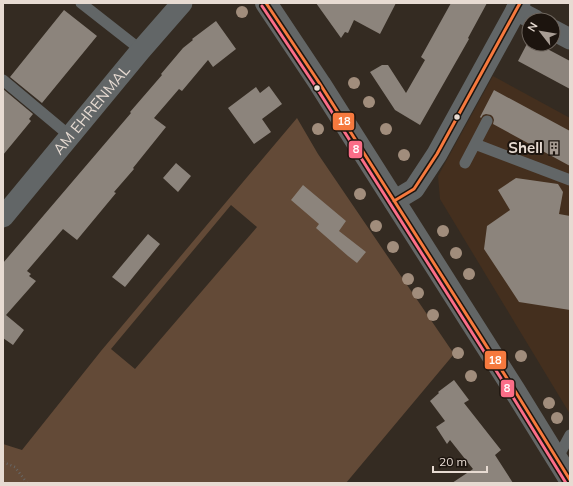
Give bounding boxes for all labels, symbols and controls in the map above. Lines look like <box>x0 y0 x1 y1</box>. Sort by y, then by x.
north arrow <box>521 12 561 52</box>
text: N <box>524 20 541 34</box>
street label: AM EHRENMAL <box>49 61 134 158</box>
unlabelled marker <box>312 83 322 93</box>
line badge: 18 <box>332 112 355 131</box>
unlabelled marker <box>452 112 462 122</box>
text: 18 <box>337 114 351 128</box>
place label: Shell <box>508 138 543 157</box>
line badge: 8 <box>348 140 363 159</box>
building icon: Shell <box>546 140 562 156</box>
text: 8 <box>353 142 360 156</box>
line badge: 18 <box>484 350 507 370</box>
text: 18 <box>488 353 502 367</box>
line badge: 8 <box>500 379 515 398</box>
text: 8 <box>504 381 511 395</box>
scale bar <box>433 448 487 474</box>
text: 20 m <box>439 454 467 469</box>

